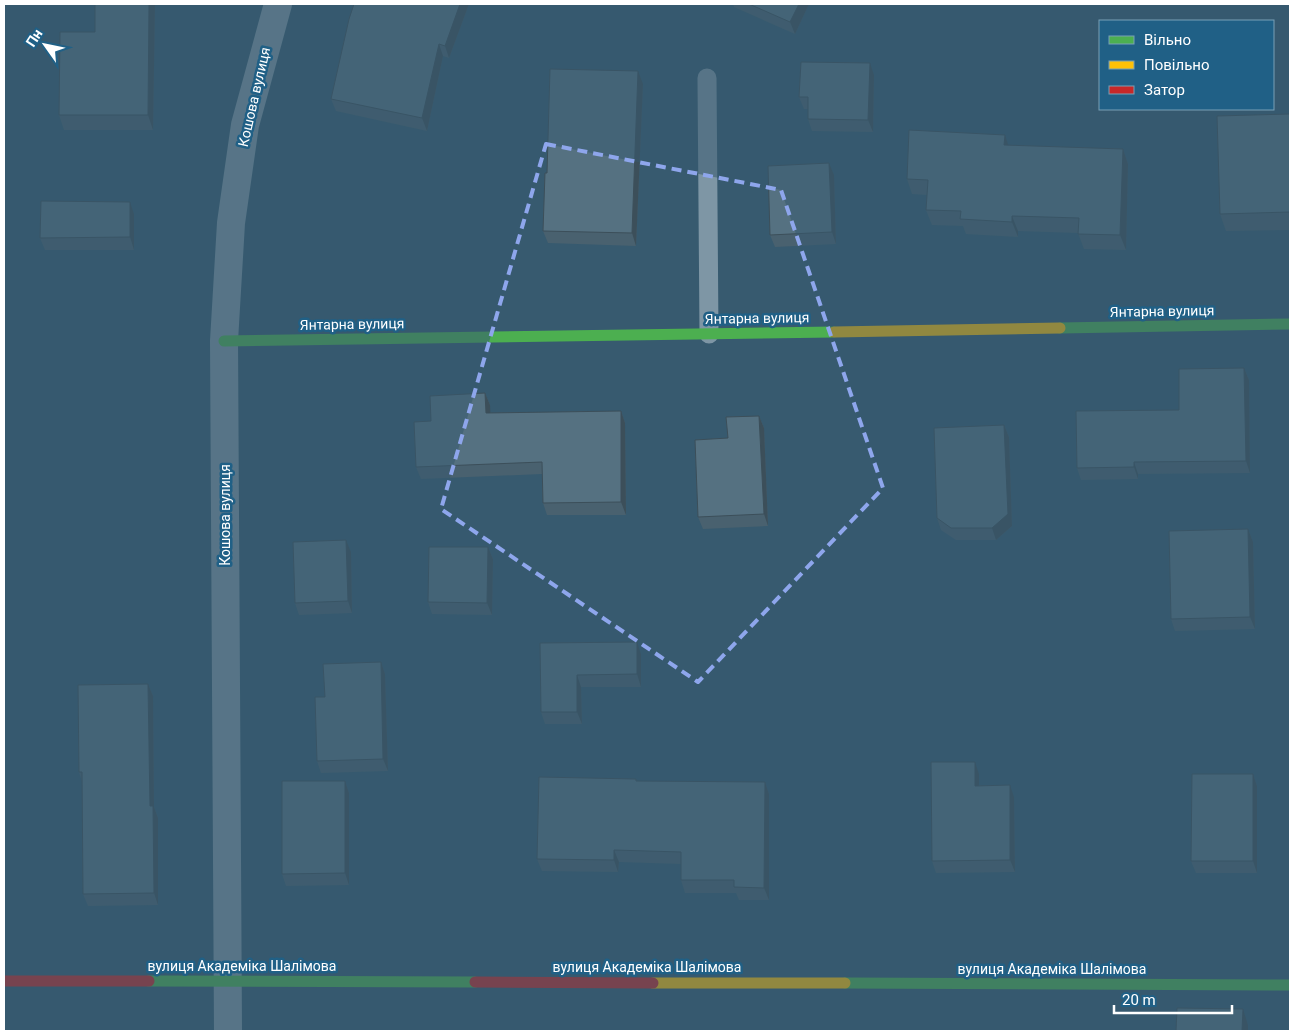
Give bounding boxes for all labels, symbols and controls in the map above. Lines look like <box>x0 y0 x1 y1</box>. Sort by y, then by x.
north arrow <box>20 20 70 70</box>
legend <box>1099 20 1274 110</box>
text: Пн <box>23 26 46 50</box>
text: Вільно <box>1144 31 1191 49</box>
street label: Кошова вулиця <box>235 46 273 148</box>
text: Повільно <box>1144 56 1210 74</box>
text: Затор <box>1144 81 1185 99</box>
street label: Янтарна вулиця <box>1109 302 1215 320</box>
street label: Янтарна вулиця <box>704 309 810 327</box>
street label: Янтарна вулиця <box>299 315 405 333</box>
street label: Кошова вулиця <box>217 464 233 566</box>
street label: вулиця Академіка Шалімова <box>148 958 336 974</box>
street label: вулиця Академіка Шалімова <box>553 959 741 975</box>
street label: вулиця Академіка Шалімова <box>958 961 1146 977</box>
scale bar <box>1114 982 1232 1014</box>
text: 20 m <box>1122 991 1156 1009</box>

